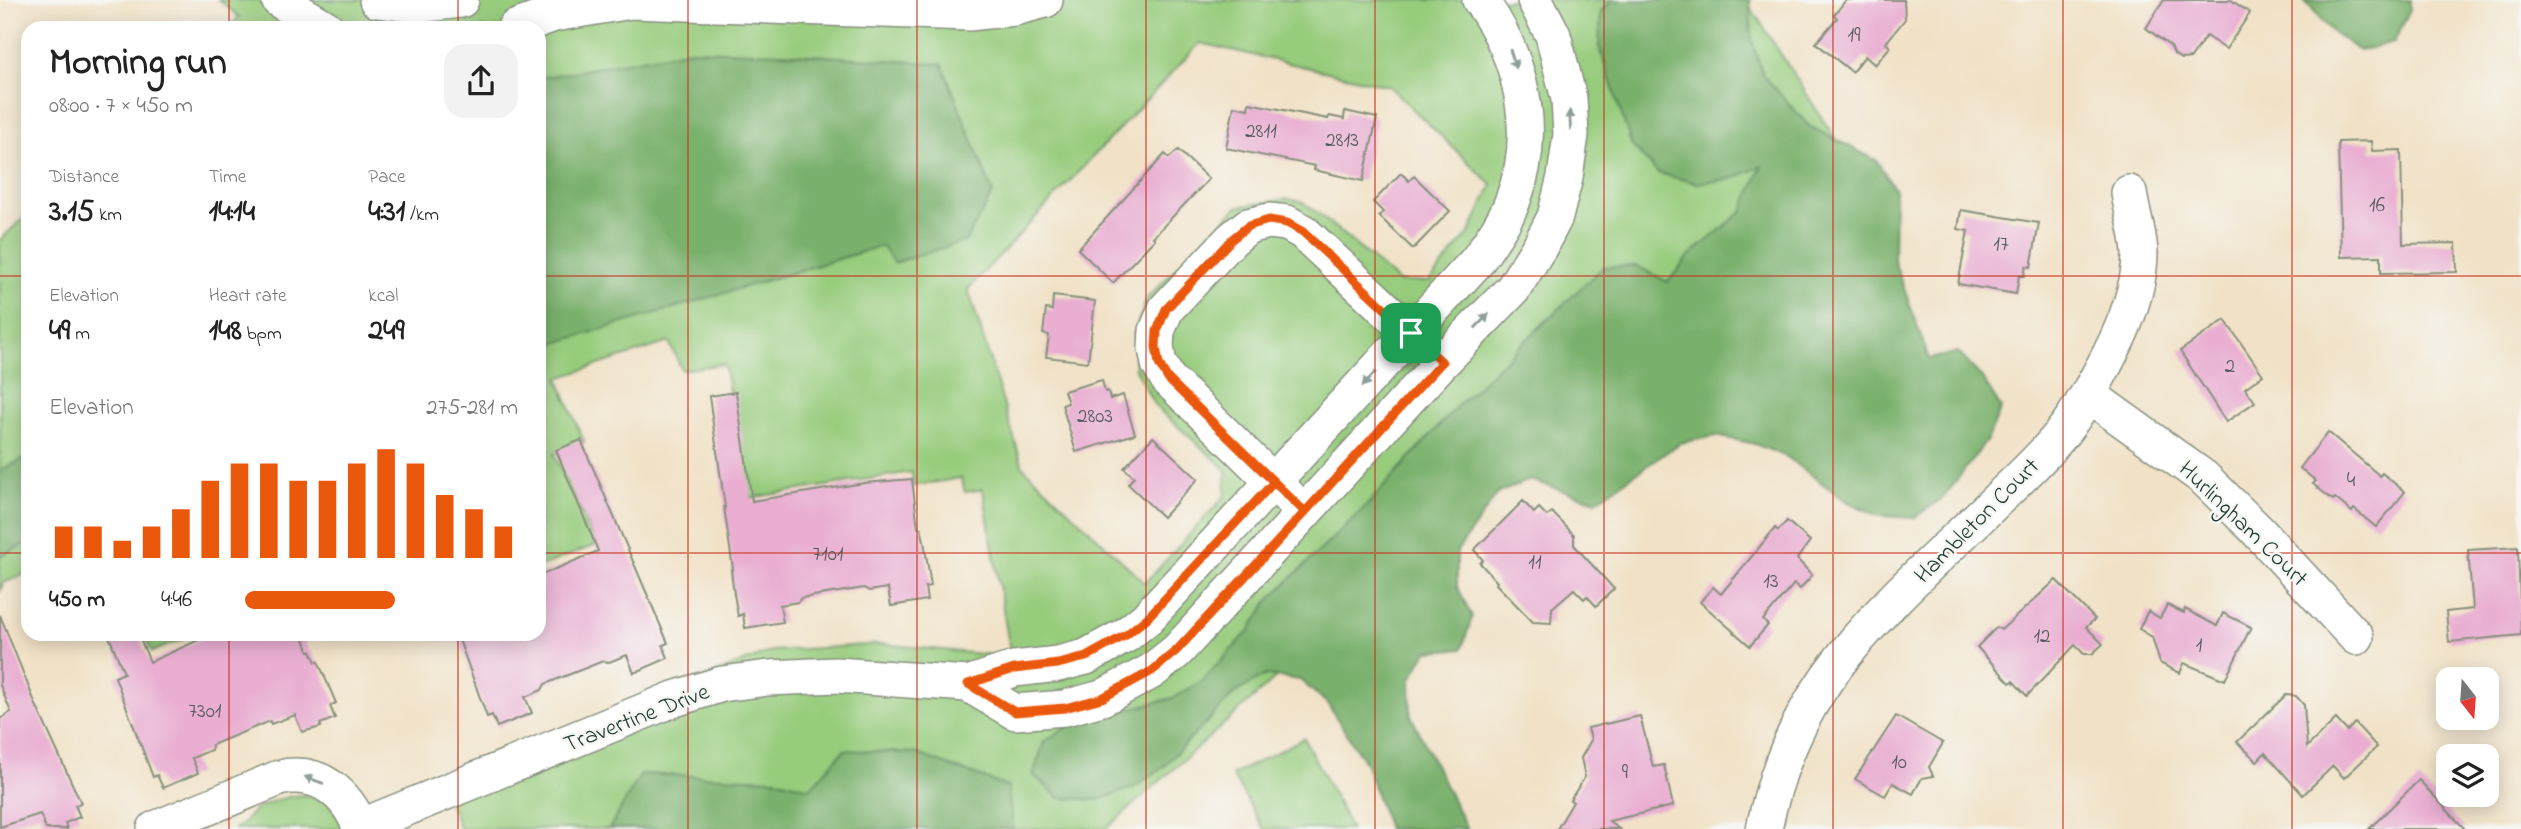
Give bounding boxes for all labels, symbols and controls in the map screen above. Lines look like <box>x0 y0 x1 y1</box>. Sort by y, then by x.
house number: 19 <box>1848 21 1861 51</box>
text: Morning run <box>49 36 227 92</box>
button: share <box>444 44 518 118</box>
one-way arrow <box>1508 49 1518 70</box>
text: 08:00 · 7 × 450 m <box>49 90 193 123</box>
one-way arrow <box>1564 108 1575 130</box>
house number: 2811 <box>1245 117 1277 147</box>
house number: 2813 <box>1325 126 1359 156</box>
text: Distance <box>49 164 119 191</box>
text: Time <box>209 164 246 191</box>
text: Pace <box>368 164 405 191</box>
text: 3.15 <box>49 191 94 235</box>
text: 14:14 <box>209 191 255 235</box>
text: 4:31 <box>368 191 405 235</box>
house number: 16 <box>2369 191 2385 221</box>
text: km <box>94 202 122 229</box>
text: /km <box>405 202 439 229</box>
house number: 17 <box>1993 230 2009 260</box>
text: Elevation <box>49 283 119 310</box>
text: Heart rate <box>209 283 287 310</box>
text: kcal <box>368 283 399 310</box>
pin <box>1381 303 1441 363</box>
text: 49 <box>49 310 70 354</box>
text: 148 <box>209 310 242 354</box>
text: 249 <box>368 310 405 354</box>
one-way arrow <box>1473 313 1489 330</box>
icon: arrive <box>1392 314 1430 352</box>
text: m <box>70 321 90 348</box>
text: bpm <box>242 321 282 348</box>
house number: 2 <box>2225 352 2235 382</box>
one-way arrow <box>1362 370 1377 387</box>
text: Elevation <box>49 392 134 425</box>
text: 275–281 m <box>426 392 518 425</box>
house number: 2803 <box>1077 402 1113 432</box>
street label: Hambleton Court <box>1907 451 2049 593</box>
street label: Hurlingham Court <box>2169 454 2315 596</box>
house number: 4 <box>2347 466 2356 496</box>
house number: 7101 <box>812 540 844 570</box>
house number: 11 <box>1528 548 1542 578</box>
house number: 13 <box>1763 567 1779 597</box>
text: 450 m <box>49 584 105 617</box>
text: 4:46 <box>161 584 192 617</box>
house number: 12 <box>2033 622 2051 652</box>
house number: 1 <box>2196 631 2203 661</box>
north arrow <box>2436 667 2499 730</box>
map controls <box>2436 667 2499 807</box>
street label: Travertine Drive <box>559 675 715 763</box>
house number: 7301 <box>188 697 222 727</box>
button: layers <box>2436 744 2499 807</box>
house number: 10 <box>1891 748 1907 778</box>
house number: 9 <box>1622 758 1629 788</box>
one-way arrow <box>304 774 325 785</box>

